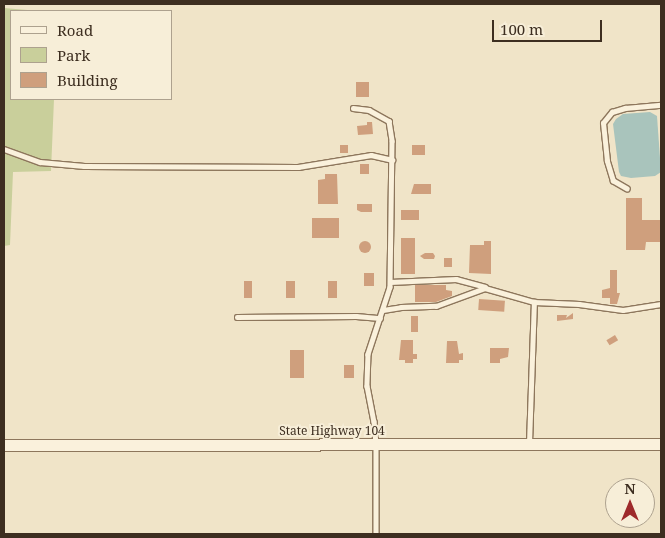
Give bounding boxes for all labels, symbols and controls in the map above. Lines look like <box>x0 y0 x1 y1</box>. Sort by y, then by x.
legend <box>10 10 172 100</box>
scale bar <box>495 10 605 42</box>
text: 100 m <box>500 19 543 39</box>
text: Road <box>57 20 93 40</box>
text: Park <box>57 45 90 65</box>
text: Building <box>57 70 118 90</box>
street label: State Highway 104 <box>279 424 385 438</box>
north arrow <box>605 478 655 528</box>
text: N <box>624 479 636 498</box>

